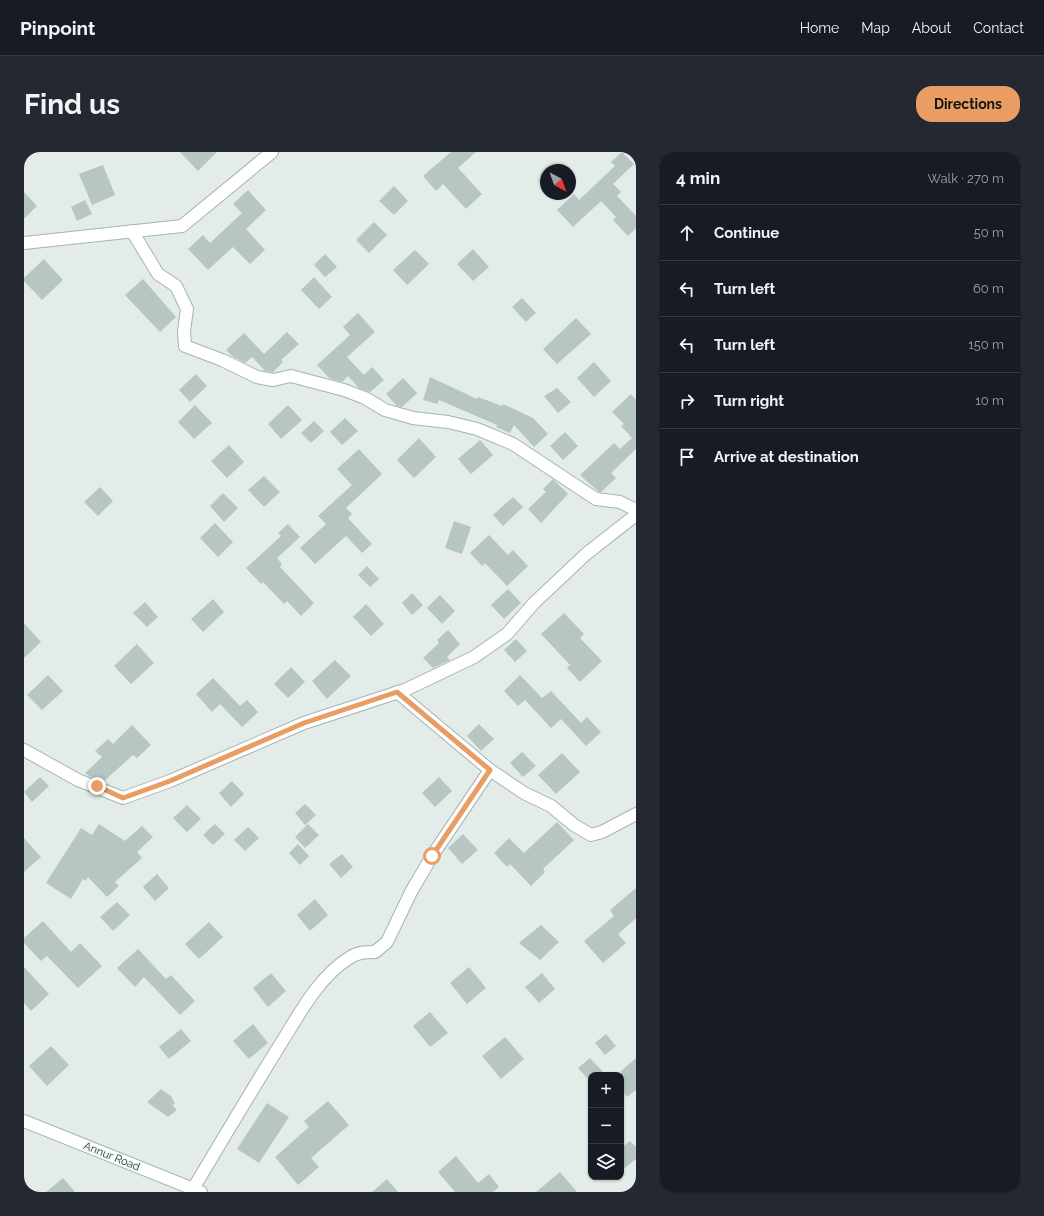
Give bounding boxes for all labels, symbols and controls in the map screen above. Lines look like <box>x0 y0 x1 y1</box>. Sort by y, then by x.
text: Pinpoint <box>20 17 95 39</box>
text: Home <box>800 20 839 36</box>
text: Map <box>861 20 890 36</box>
text: About <box>912 20 951 36</box>
text: Contact <box>973 20 1024 36</box>
button: Directions <box>916 86 1020 122</box>
text: Find us <box>24 88 120 121</box>
north arrow <box>540 164 576 200</box>
text: 4 min <box>676 168 720 188</box>
text: Walk · 270 m <box>928 171 1004 186</box>
icon: ahead <box>676 222 698 244</box>
text: Continue <box>714 224 779 242</box>
text: 50 m <box>974 225 1004 240</box>
icon: left <box>676 278 698 300</box>
text: Turn left <box>714 280 775 298</box>
text: 60 m <box>973 281 1004 296</box>
icon: left <box>676 334 698 356</box>
text: Turn left <box>714 336 775 354</box>
text: 150 m <box>968 337 1004 352</box>
icon: right <box>676 390 698 412</box>
text: Turn right <box>714 392 784 410</box>
text: 10 m <box>975 393 1004 408</box>
icon: arrive <box>676 446 698 468</box>
text: Arrive at destination <box>714 448 859 466</box>
route end <box>88 777 106 795</box>
route start <box>423 847 441 865</box>
map controls <box>588 1072 624 1180</box>
button: + <box>588 1072 624 1108</box>
button: − <box>588 1108 624 1144</box>
street label: Annur Road <box>82 1139 142 1174</box>
button: layers <box>588 1144 624 1180</box>

